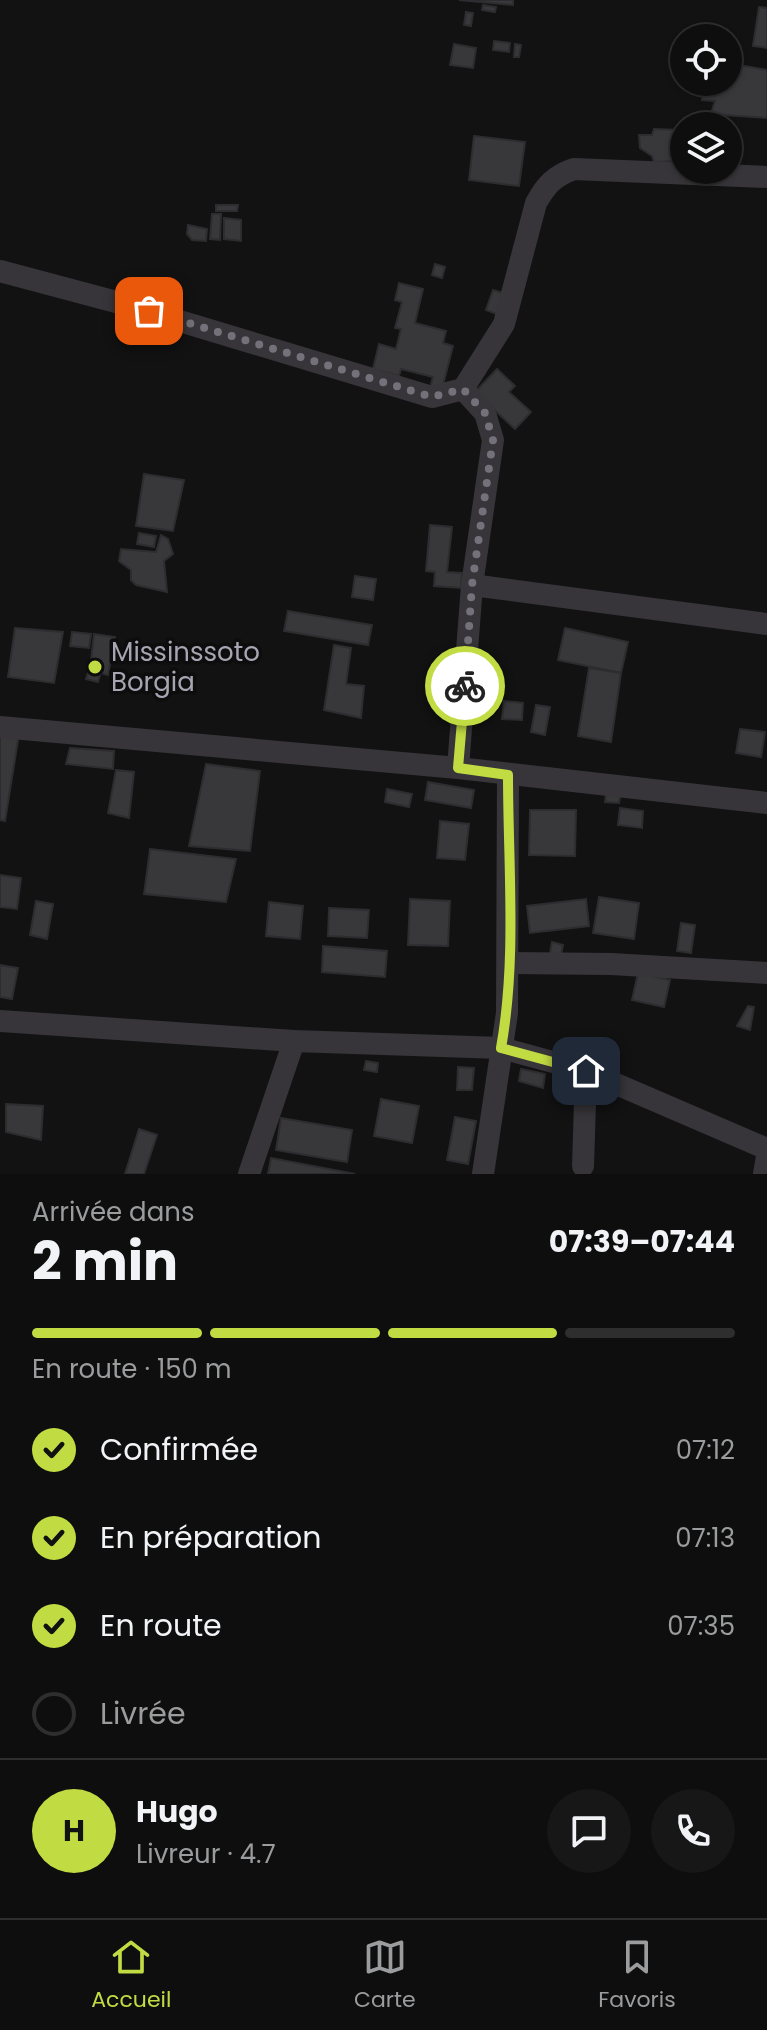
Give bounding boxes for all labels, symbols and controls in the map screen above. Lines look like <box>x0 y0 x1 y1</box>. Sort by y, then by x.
map controls <box>670 24 742 184</box>
button: locate <box>670 24 742 96</box>
button: layers <box>670 112 742 184</box>
pin <box>115 277 183 345</box>
icon: bag <box>127 289 171 333</box>
place label: Missinssoto Borgia <box>111 634 260 700</box>
courier <box>425 646 505 726</box>
marker: Missinssoto Borgia <box>86 658 104 676</box>
icon: bike <box>443 664 487 708</box>
pin <box>552 1037 620 1105</box>
icon: home <box>564 1049 608 1093</box>
text: Arrivée dans <box>32 1194 194 1230</box>
text: 07:39–07:44 <box>549 1220 735 1263</box>
text: 2 min <box>32 1225 178 1298</box>
text: En route · 150 m <box>32 1351 232 1387</box>
icon: check <box>32 1428 76 1472</box>
text: Confirmée <box>100 1428 258 1471</box>
text: 07:12 <box>676 1432 735 1468</box>
icon: check <box>32 1516 76 1560</box>
text: En préparation <box>100 1516 321 1559</box>
text: 07:13 <box>675 1520 735 1556</box>
icon: check <box>32 1604 76 1648</box>
text: En route <box>100 1604 222 1647</box>
text: 07:35 <box>667 1608 735 1644</box>
text: Livrée <box>100 1692 186 1735</box>
button: chat <box>547 1789 631 1873</box>
button: phone <box>651 1789 735 1873</box>
text: Hugo <box>136 1790 218 1833</box>
text: H <box>63 1809 85 1852</box>
text: Livreur · 4.7 <box>136 1836 276 1872</box>
tab: Accueil <box>91 1935 171 2016</box>
tab: Carte <box>354 1935 416 2016</box>
tab: Favoris <box>598 1935 676 2016</box>

